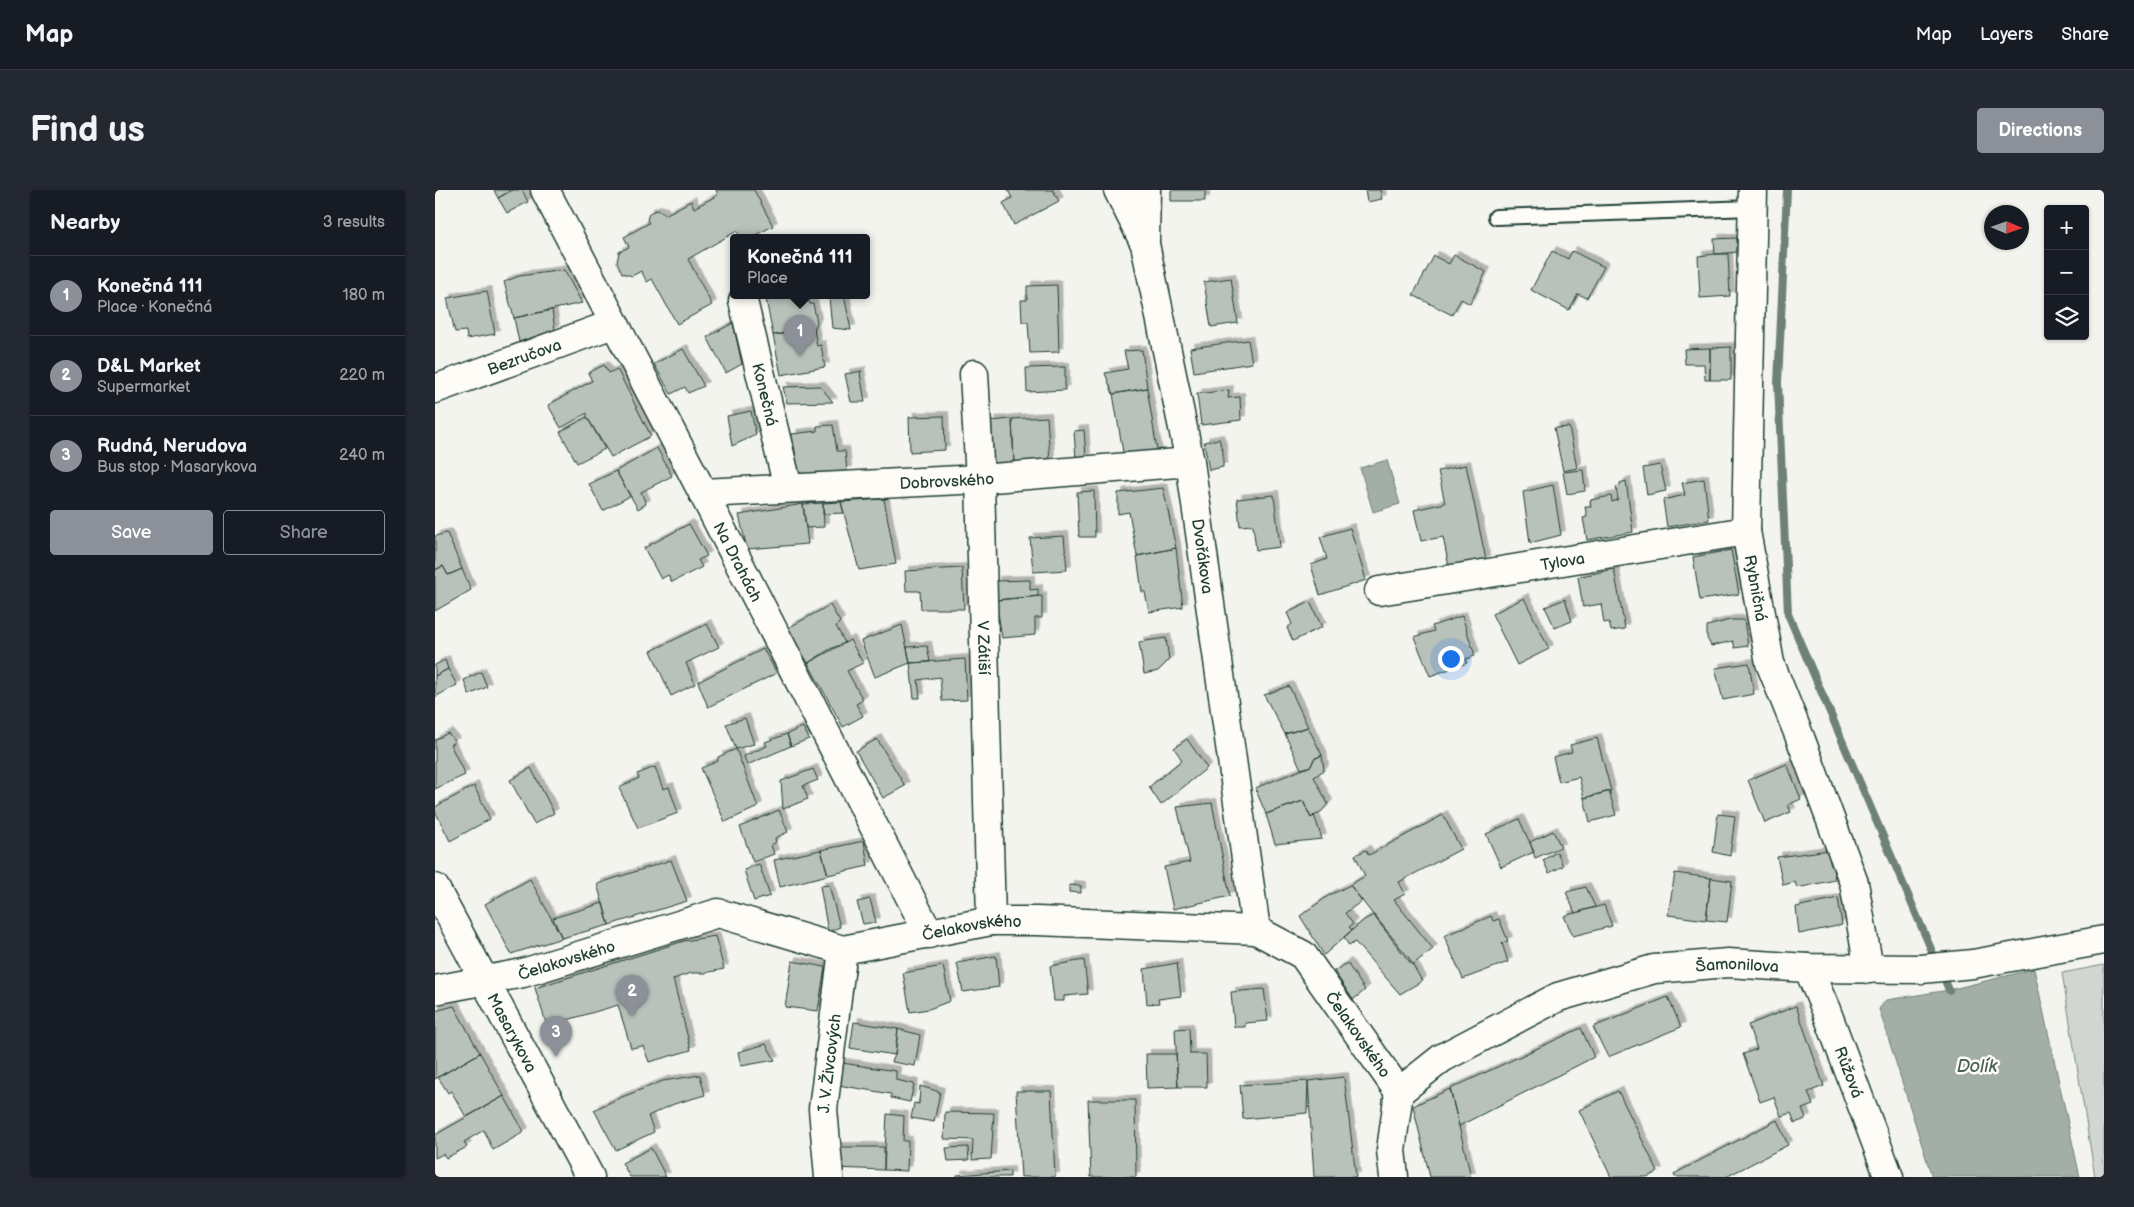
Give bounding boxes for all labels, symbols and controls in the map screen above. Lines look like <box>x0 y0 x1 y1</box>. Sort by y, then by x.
text: Map <box>25 20 73 49</box>
text: Map <box>1916 24 1952 45</box>
text: Layers <box>1980 24 2033 45</box>
text: Share <box>2061 24 2109 45</box>
button: Directions <box>1977 108 2104 153</box>
text: Find us <box>30 109 145 152</box>
north arrow <box>1984 205 2029 250</box>
map controls <box>2044 205 2089 340</box>
button: + <box>2044 205 2089 250</box>
text: Nearby <box>50 210 120 235</box>
text: 3 results <box>323 213 385 232</box>
popup <box>730 234 870 299</box>
text: Konečná 111 <box>747 246 853 269</box>
button: − <box>2044 250 2089 295</box>
text: Place <box>747 269 788 288</box>
text: Konečná 111 <box>97 275 203 298</box>
text: 1 <box>63 286 69 305</box>
text: 180 m <box>343 286 385 305</box>
button: layers <box>2044 295 2089 340</box>
text: Place · Konečná <box>97 298 212 317</box>
pin: 1 <box>784 315 816 356</box>
street label: Bezručova <box>485 336 564 380</box>
text: D&L Market <box>97 355 201 378</box>
street label: Konečná <box>747 361 781 428</box>
text: 2 <box>61 366 71 385</box>
text: 220 m <box>339 366 385 385</box>
text: Supermarket <box>97 378 190 397</box>
text: Rudná, Nerudova <box>97 435 247 458</box>
text: 3 <box>61 446 71 465</box>
text: 240 m <box>339 446 385 465</box>
text: Bus stop · Masarykova <box>97 458 257 477</box>
street label: Dobrovského <box>899 470 995 494</box>
button: Save <box>50 510 213 555</box>
button: Share <box>223 510 385 555</box>
street label: Dvořákova <box>1187 517 1216 595</box>
street label: Na Drahách <box>709 519 765 606</box>
street label: Tylova <box>1539 549 1586 575</box>
street label: Rybničná <box>1740 553 1770 623</box>
street label: V Zátiší <box>973 620 993 675</box>
your location <box>1438 646 1464 672</box>
street label: Čelakovského <box>920 912 1022 945</box>
street label: Čelakovského <box>515 937 618 985</box>
street label: Šamonilova <box>1695 955 1780 977</box>
pin: 2 <box>616 975 648 1016</box>
street label: Čelakovského <box>1321 987 1394 1082</box>
street label: Masarykova <box>482 990 540 1076</box>
street label: J. V. Živcových <box>815 1013 846 1114</box>
pin: 3 <box>540 1016 572 1057</box>
street label: Růžová <box>1830 1044 1866 1101</box>
water label: Dolík <box>1957 1056 1999 1077</box>

